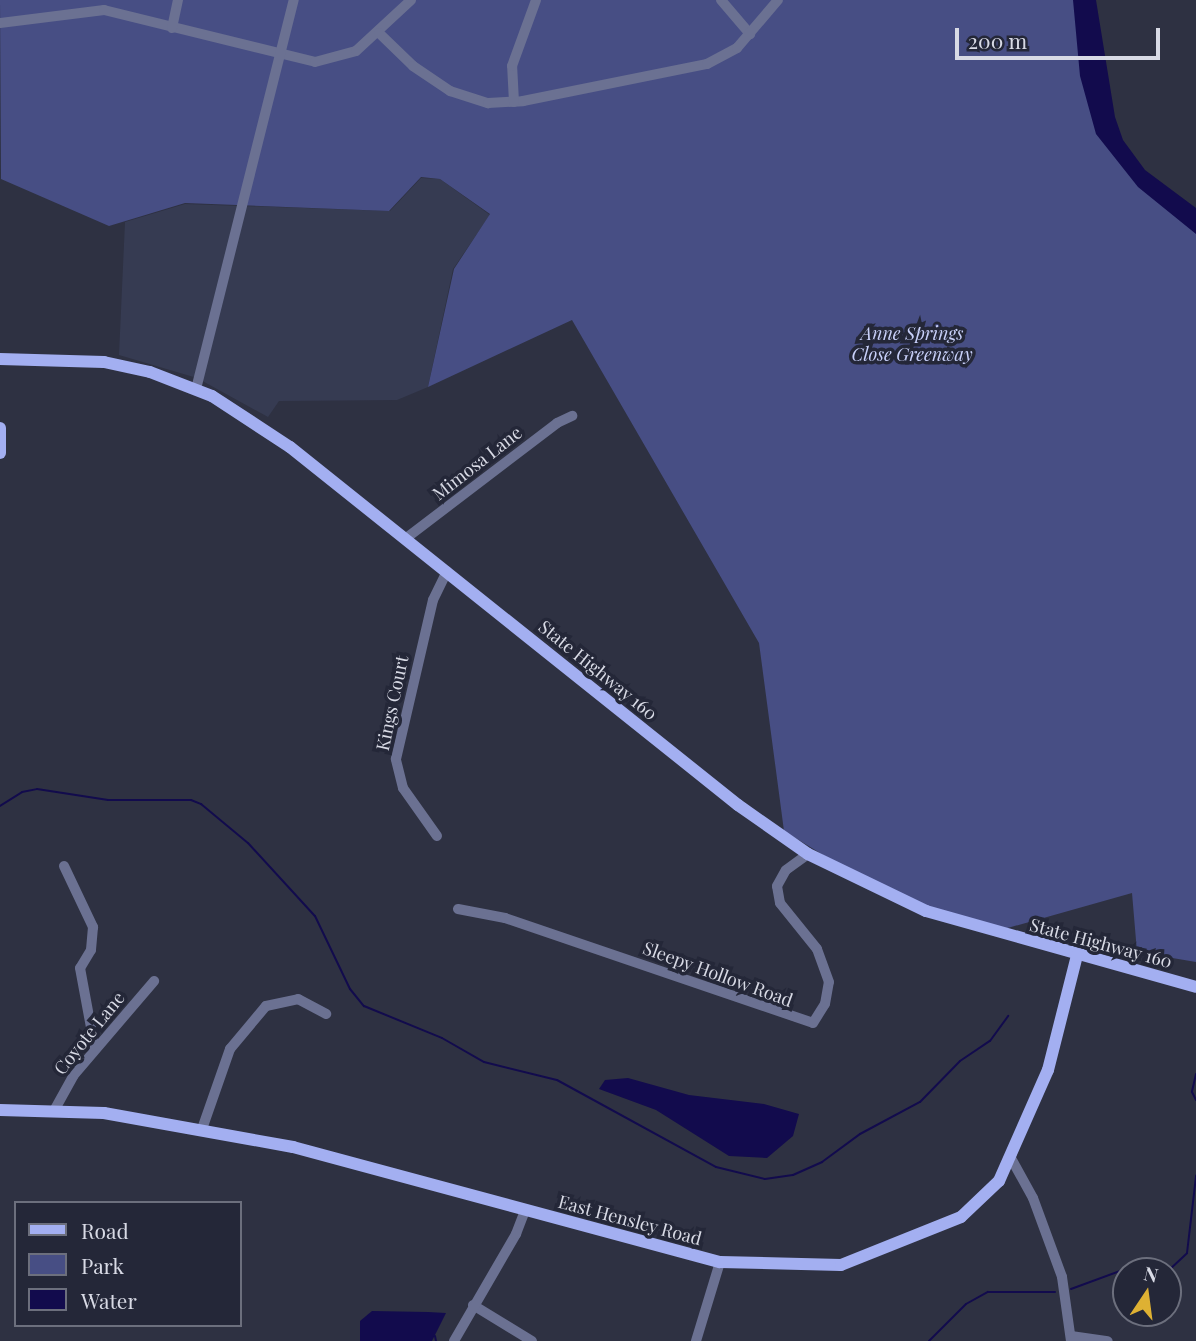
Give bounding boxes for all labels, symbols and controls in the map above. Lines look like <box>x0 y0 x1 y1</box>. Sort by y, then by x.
scale bar <box>958 14 1163 58</box>
text: 200 m <box>968 26 1027 54</box>
park label: Anne Springs Close Greenway <box>851 323 973 366</box>
street label: Mimosa Lane <box>428 421 526 505</box>
street label: State Highway 160 <box>534 615 662 725</box>
street label: Kings Court <box>371 653 413 753</box>
street label: State Highway 160 <box>1027 914 1175 972</box>
street label: Sleepy Hollow Road <box>640 937 796 1011</box>
street label: Coyote Lane <box>49 987 129 1079</box>
street label: East Hensley Road <box>556 1190 704 1250</box>
legend <box>14 1201 242 1327</box>
text: Road <box>81 1216 129 1244</box>
text: Park <box>81 1251 124 1279</box>
north arrow <box>1112 1257 1182 1327</box>
text: N <box>1142 1259 1161 1288</box>
text: Water <box>81 1286 137 1314</box>

